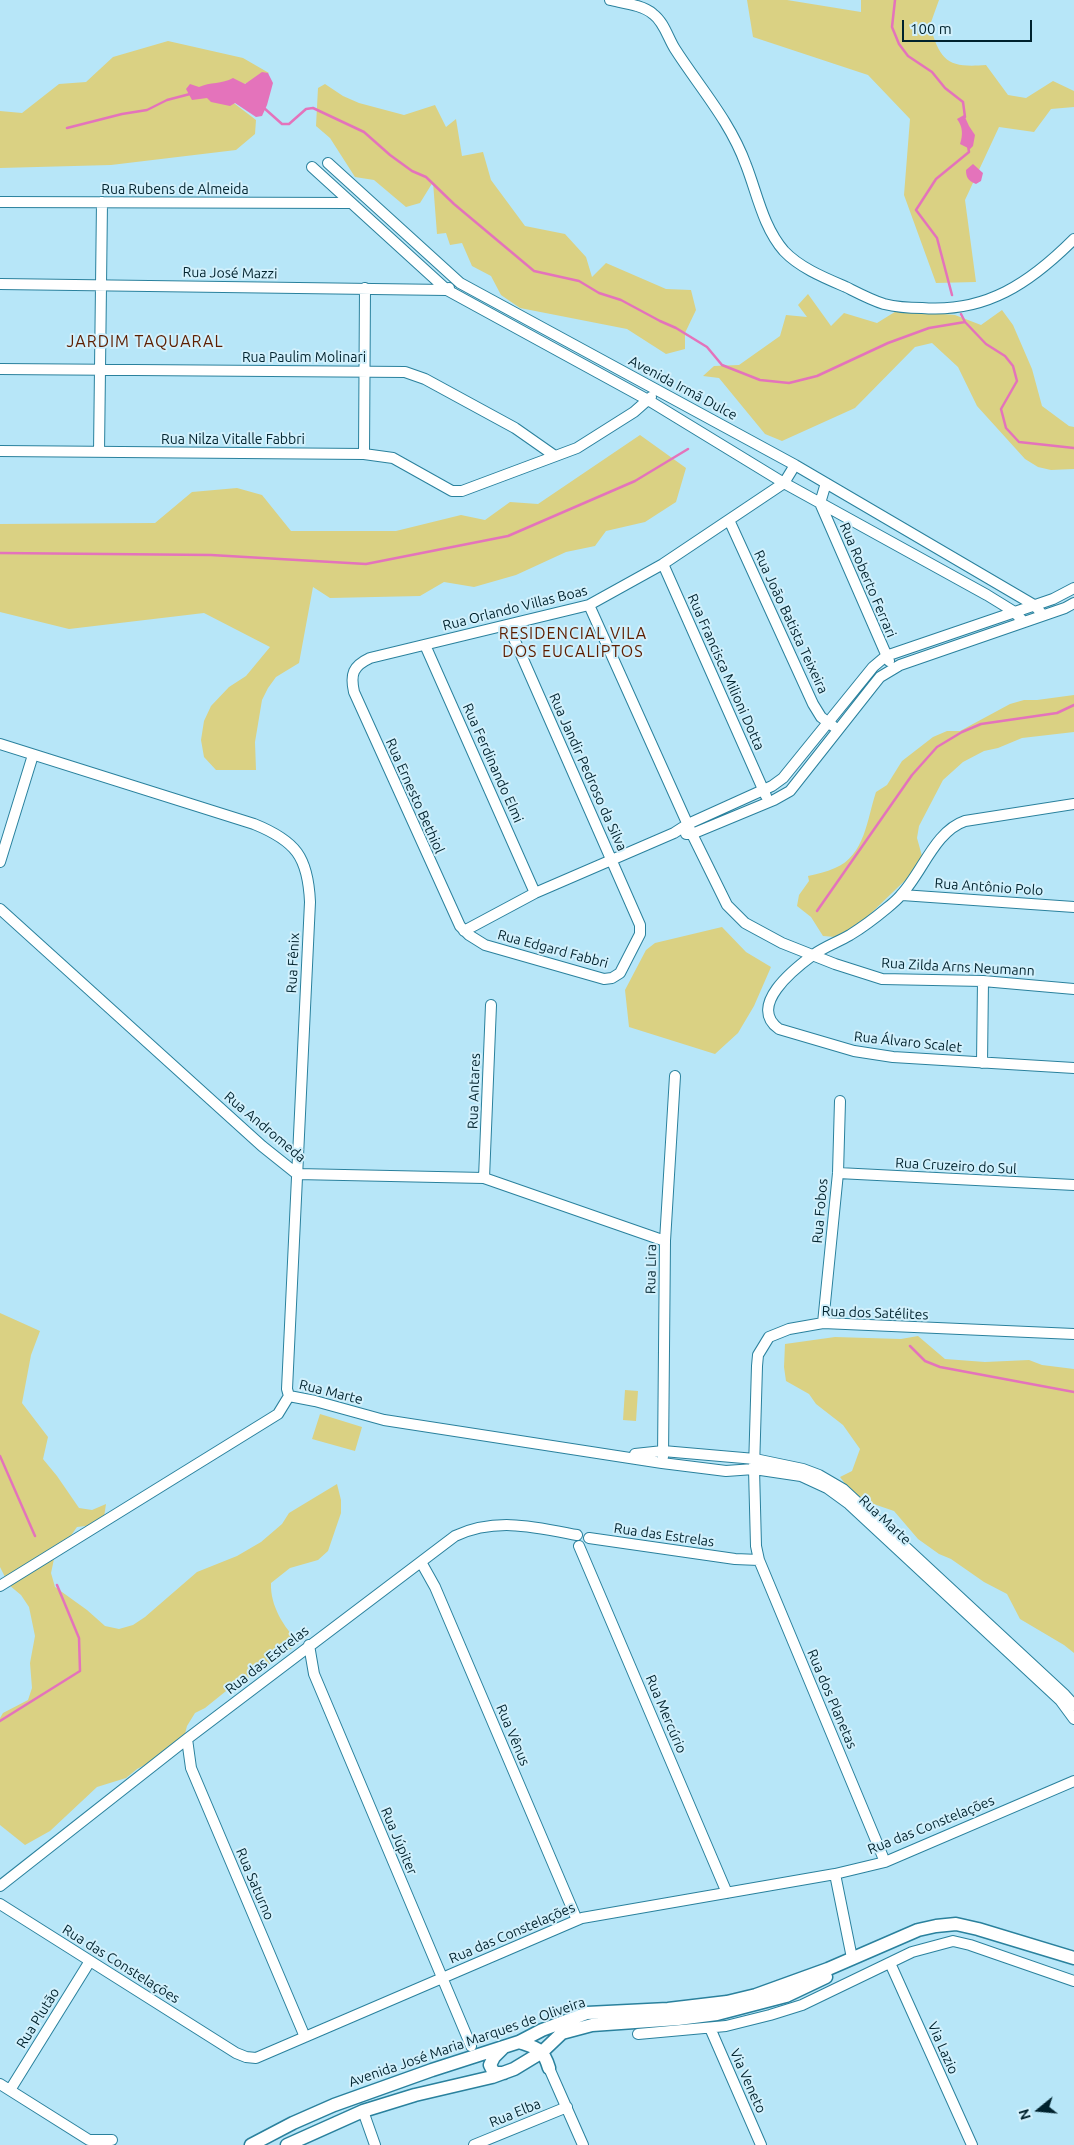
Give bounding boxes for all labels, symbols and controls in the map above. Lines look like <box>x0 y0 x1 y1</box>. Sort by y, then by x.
scale bar <box>904 10 1034 42</box>
text: 100 m <box>910 20 952 37</box>
street label: Rua Rubens de Almeida <box>101 181 249 197</box>
street label: Rua José Mazzi <box>182 264 278 282</box>
district label: JARDIM TAQUARAL <box>65 332 225 352</box>
street label: Rua Paulim Molinari <box>242 349 366 365</box>
street label: Avenida Irmã Dulce <box>626 352 740 424</box>
street label: Rua Nilza Vitalle Fabbri <box>161 431 305 447</box>
street label: Rua Roberto Ferrari <box>836 520 900 640</box>
street label: Rua João Batista Teixeira <box>750 548 832 696</box>
street label: Rua Orlando Villas Boas <box>441 582 589 634</box>
street label: Rua Francisca Milioni Dotta <box>684 591 768 753</box>
district label: RESIDENCIAL VILA DOS EUCALIPTOS <box>497 624 649 662</box>
street label: Rua Jandir Pedroso da Silva <box>545 690 631 854</box>
street label: Rua Ferdinando Elmi <box>459 701 527 825</box>
street label: Rua Ernesto Bethiol <box>382 736 448 856</box>
street label: Rua Antônio Polo <box>934 875 1044 899</box>
street label: Rua Edgard Fabbri <box>496 926 610 972</box>
street label: Rua Fênix <box>283 932 303 994</box>
street label: Rua Zilda Arns Neumann <box>881 955 1035 979</box>
street label: Rua Álvaro Scalet <box>853 1028 963 1056</box>
street label: Rua Antares <box>464 1053 484 1129</box>
street label: Rua Andromeda <box>221 1088 309 1166</box>
street label: Rua Cruzeiro do Sul <box>895 1154 1017 1178</box>
street label: Rua Fobos <box>809 1178 831 1244</box>
street label: Rua Lira <box>642 1244 660 1294</box>
street label: Rua dos Satélites <box>821 1303 929 1323</box>
street label: Rua Marte <box>297 1376 365 1408</box>
street label: Rua Marte <box>856 1492 914 1548</box>
street label: Rua das Estrelas <box>613 1520 715 1550</box>
street label: Rua das Estrelas <box>222 1622 312 1698</box>
street label: Rua dos Planetas <box>803 1647 861 1751</box>
street label: Rua Mercúrio <box>642 1672 690 1756</box>
street label: Rua Vênus <box>493 1702 533 1768</box>
street label: Rua das Constelações <box>865 1792 997 1858</box>
street label: Rua Júpiter <box>377 1805 421 1877</box>
street label: Rua Saturno <box>232 1845 278 1923</box>
street label: Rua das Constelações <box>447 1899 577 1967</box>
street label: Rua das Constelações <box>59 1921 183 2007</box>
street label: Rua Plutão <box>13 1985 63 2051</box>
street label: Avenida José Maria Marques de Oliveira <box>346 1993 588 2091</box>
street label: Via Lazio <box>924 2019 962 2077</box>
street label: Via Veneto <box>726 2046 770 2116</box>
north arrow <box>1014 2085 1064 2135</box>
street label: Rua Elba <box>487 2095 543 2131</box>
text: N <box>1015 2107 1034 2122</box>

